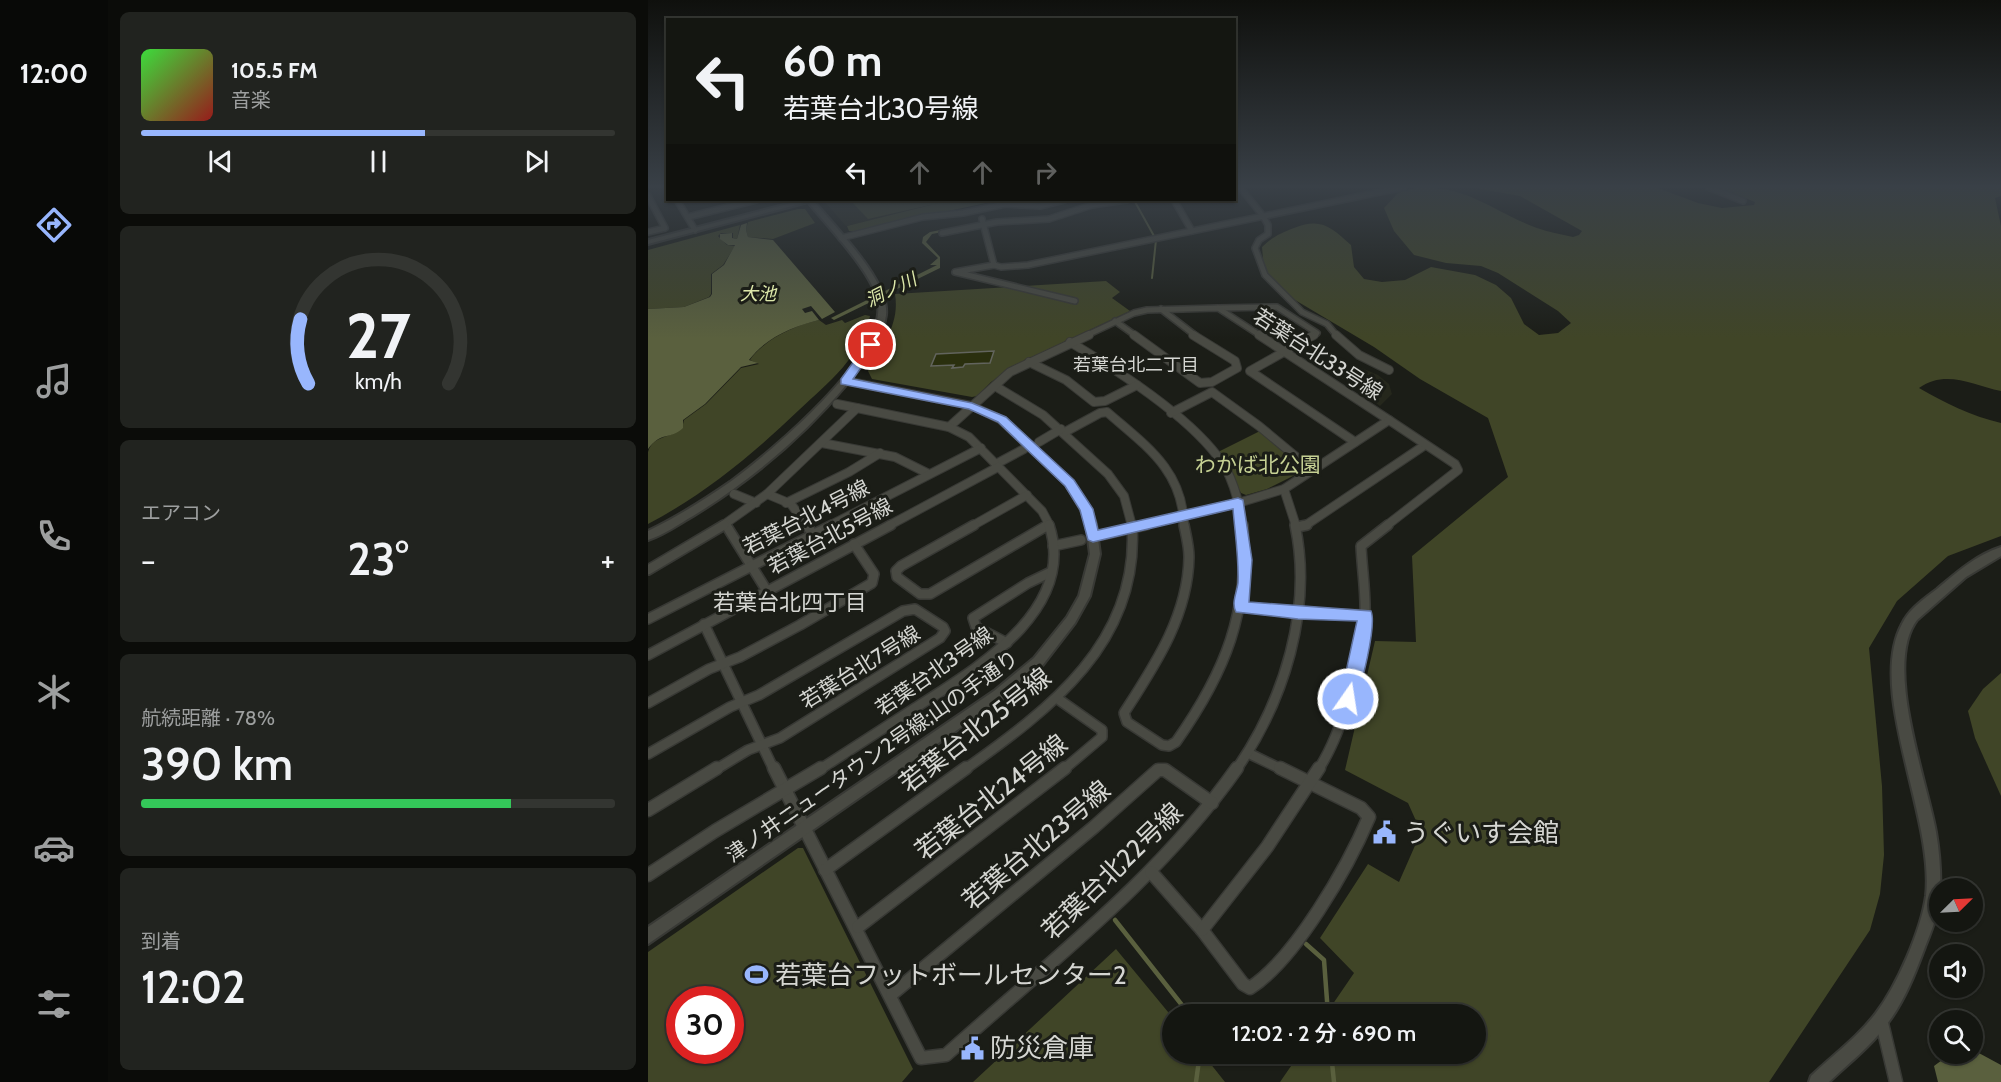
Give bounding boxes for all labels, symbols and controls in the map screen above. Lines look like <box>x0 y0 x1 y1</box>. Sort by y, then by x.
text: 60 m <box>783 35 882 87</box>
icon: left <box>684 42 762 120</box>
text: 12:00 <box>20 57 88 90</box>
text: 105.5 FM <box>231 57 318 84</box>
text: 音楽 <box>231 88 271 112</box>
text: 若葉台北30号線 <box>783 92 978 125</box>
icon: previous <box>204 145 237 178</box>
icon: pause <box>362 145 395 178</box>
icon: next <box>520 145 553 178</box>
icon: left <box>840 156 873 189</box>
icon: ahead <box>903 156 936 189</box>
icon: ahead <box>966 156 999 189</box>
icon: right <box>1029 156 1062 189</box>
icon: directions <box>33 204 75 246</box>
water label: 洞ノ川 <box>862 267 922 312</box>
water label: 大池 <box>740 283 778 305</box>
text: 27 <box>346 298 411 374</box>
street label: 若葉台北33号線 <box>1249 303 1387 405</box>
pin <box>845 319 896 370</box>
icon: arrive <box>854 328 887 361</box>
district label: 若葉台北二丁目 <box>1073 354 1199 376</box>
icon: music <box>33 360 75 402</box>
text: km/h <box>355 368 401 394</box>
park label: わかば北公園 <box>1195 452 1321 477</box>
street label: 若葉台北4号線 <box>739 475 873 559</box>
street label: 若葉台北5号線 <box>763 493 897 579</box>
text: エアコン <box>141 501 221 525</box>
icon: phone <box>33 515 75 557</box>
text: 23° <box>347 532 409 586</box>
text: − <box>141 540 156 580</box>
text: + <box>600 540 615 580</box>
district label: 若葉台北四丁目 <box>713 589 867 616</box>
street label: 若葉台北7号線 <box>795 620 925 714</box>
street label: 若葉台北3号線 <box>871 621 997 721</box>
street label: 津ノ井ニュータウン2号線;山の手通り <box>721 645 1023 867</box>
street label: 若葉台北25号線 <box>893 661 1057 799</box>
position arrow <box>1316 667 1380 731</box>
icon: climate <box>33 671 75 713</box>
text: 航続距離 · 78% <box>141 706 275 730</box>
street label: 若葉台北24号線 <box>908 728 1074 866</box>
text: 390 km <box>141 737 293 791</box>
street label: 若葉台北23号線 <box>955 774 1117 916</box>
street label: 若葉台北22号線 <box>1035 796 1189 946</box>
place label: うぐいす会館 <box>1403 817 1559 849</box>
public building icon: うぐいす会館 <box>1372 820 1398 846</box>
icon: car <box>33 827 75 869</box>
north arrow <box>1929 878 1983 932</box>
map controls <box>1929 878 1983 1064</box>
text: 到着 <box>141 929 181 953</box>
button: sound <box>1929 944 1983 998</box>
place label: 若葉台フットボールセンター2 <box>775 959 1127 991</box>
text: 12:02 <box>141 960 246 1014</box>
sports icon: 若葉台フットボールセンター2 <box>744 962 770 988</box>
icon: filters <box>33 983 75 1025</box>
speed limit sign: 30 <box>666 986 744 1064</box>
button: search <box>1929 1010 1983 1064</box>
text: 12:02 · 2 分 · 690 m <box>1232 1020 1416 1047</box>
place label: 防災倉庫 <box>990 1032 1094 1064</box>
public building icon: 防災倉庫 <box>959 1035 985 1061</box>

